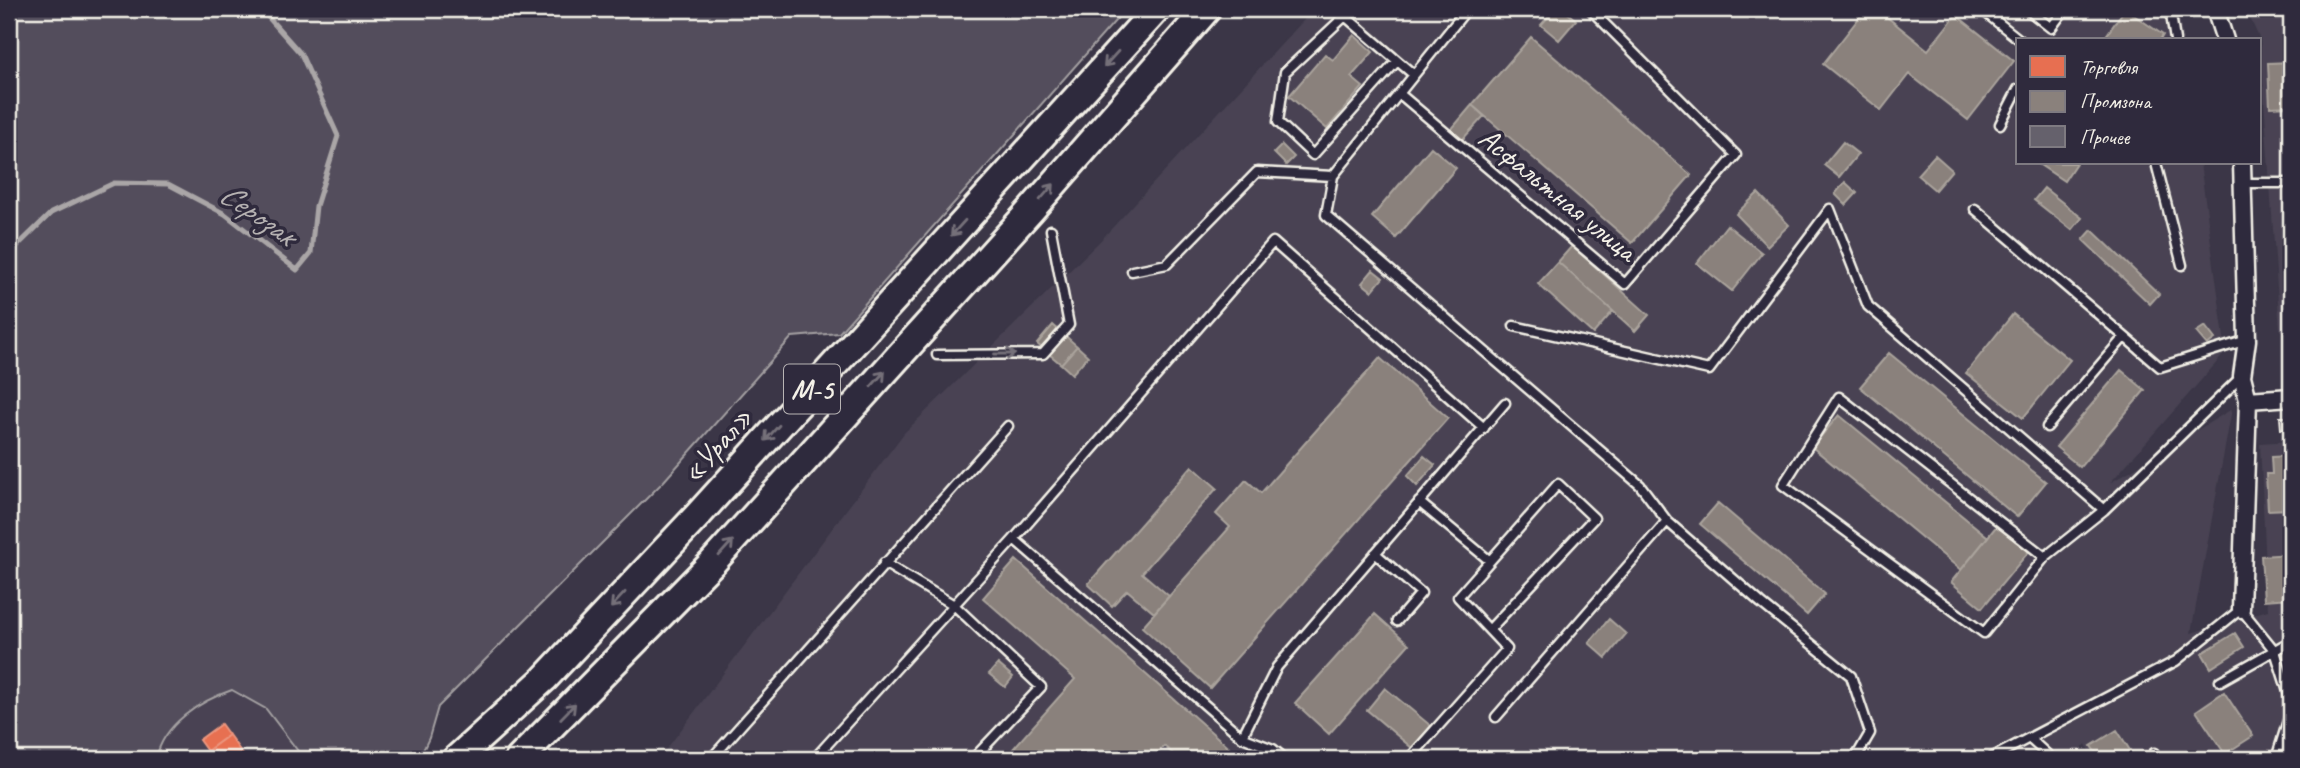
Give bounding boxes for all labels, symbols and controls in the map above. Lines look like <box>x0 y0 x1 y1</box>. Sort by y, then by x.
legend <box>2016 38 2262 164</box>
one-way arrow <box>1103 50 1119 68</box>
text: Торговля <box>2080 54 2139 80</box>
text: Промзона <box>2080 88 2153 114</box>
street label: Асфальтная улица <box>1471 119 1647 271</box>
text: Прочее <box>2080 124 2131 150</box>
water label: Серозак <box>212 173 308 258</box>
one-way arrow <box>1039 183 1055 201</box>
one-way arrow <box>950 219 966 237</box>
one-way arrow <box>993 347 1016 361</box>
road number: М-5 <box>784 364 840 414</box>
one-way arrow <box>870 371 887 388</box>
street label: «Урал» <box>673 399 761 491</box>
one-way arrow <box>764 424 781 441</box>
one-way arrow <box>717 540 734 557</box>
one-way arrow <box>610 591 627 608</box>
one-way arrow <box>559 703 576 720</box>

